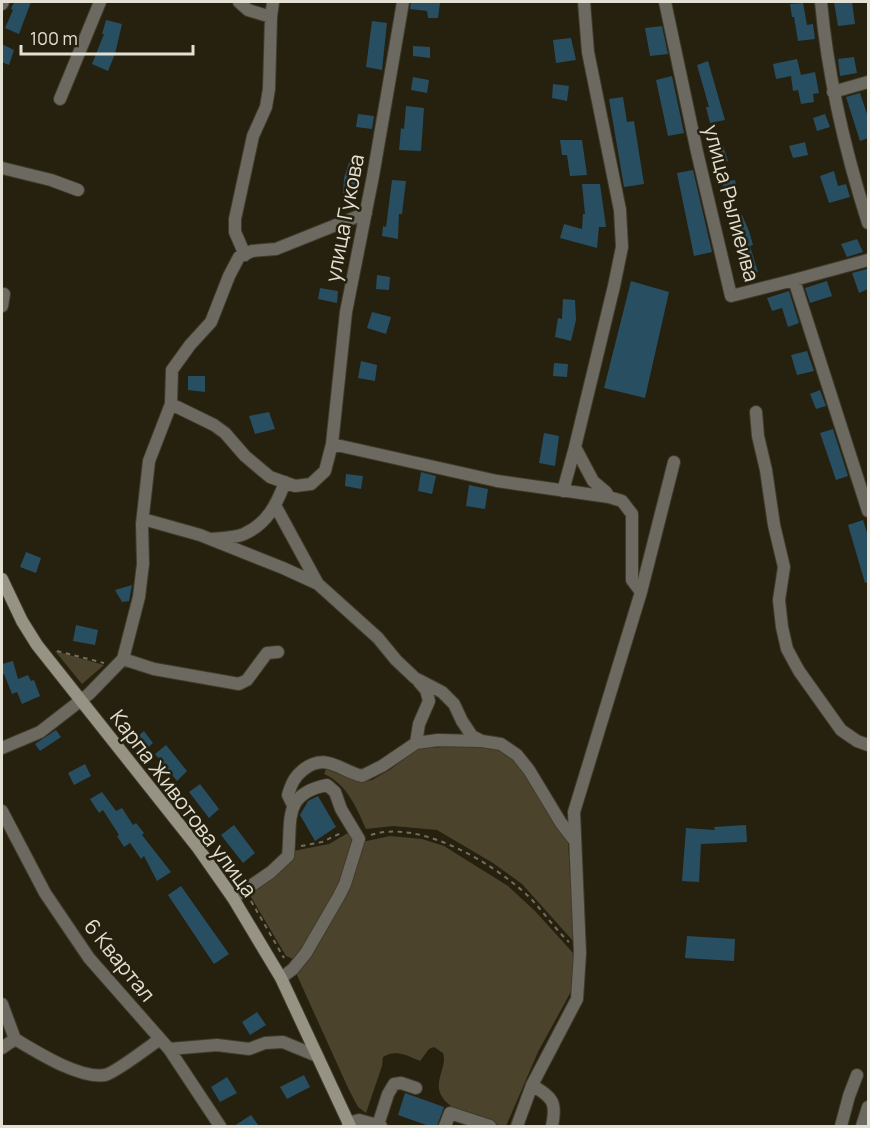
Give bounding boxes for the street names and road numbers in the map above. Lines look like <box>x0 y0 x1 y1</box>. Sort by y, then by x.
street label: улица Рылиеива <box>698 121 766 285</box>
street label: улица Гукова <box>318 152 370 284</box>
street label: Карпа Животова улица <box>104 704 264 902</box>
street label: 6 Квартал <box>78 913 162 1007</box>

